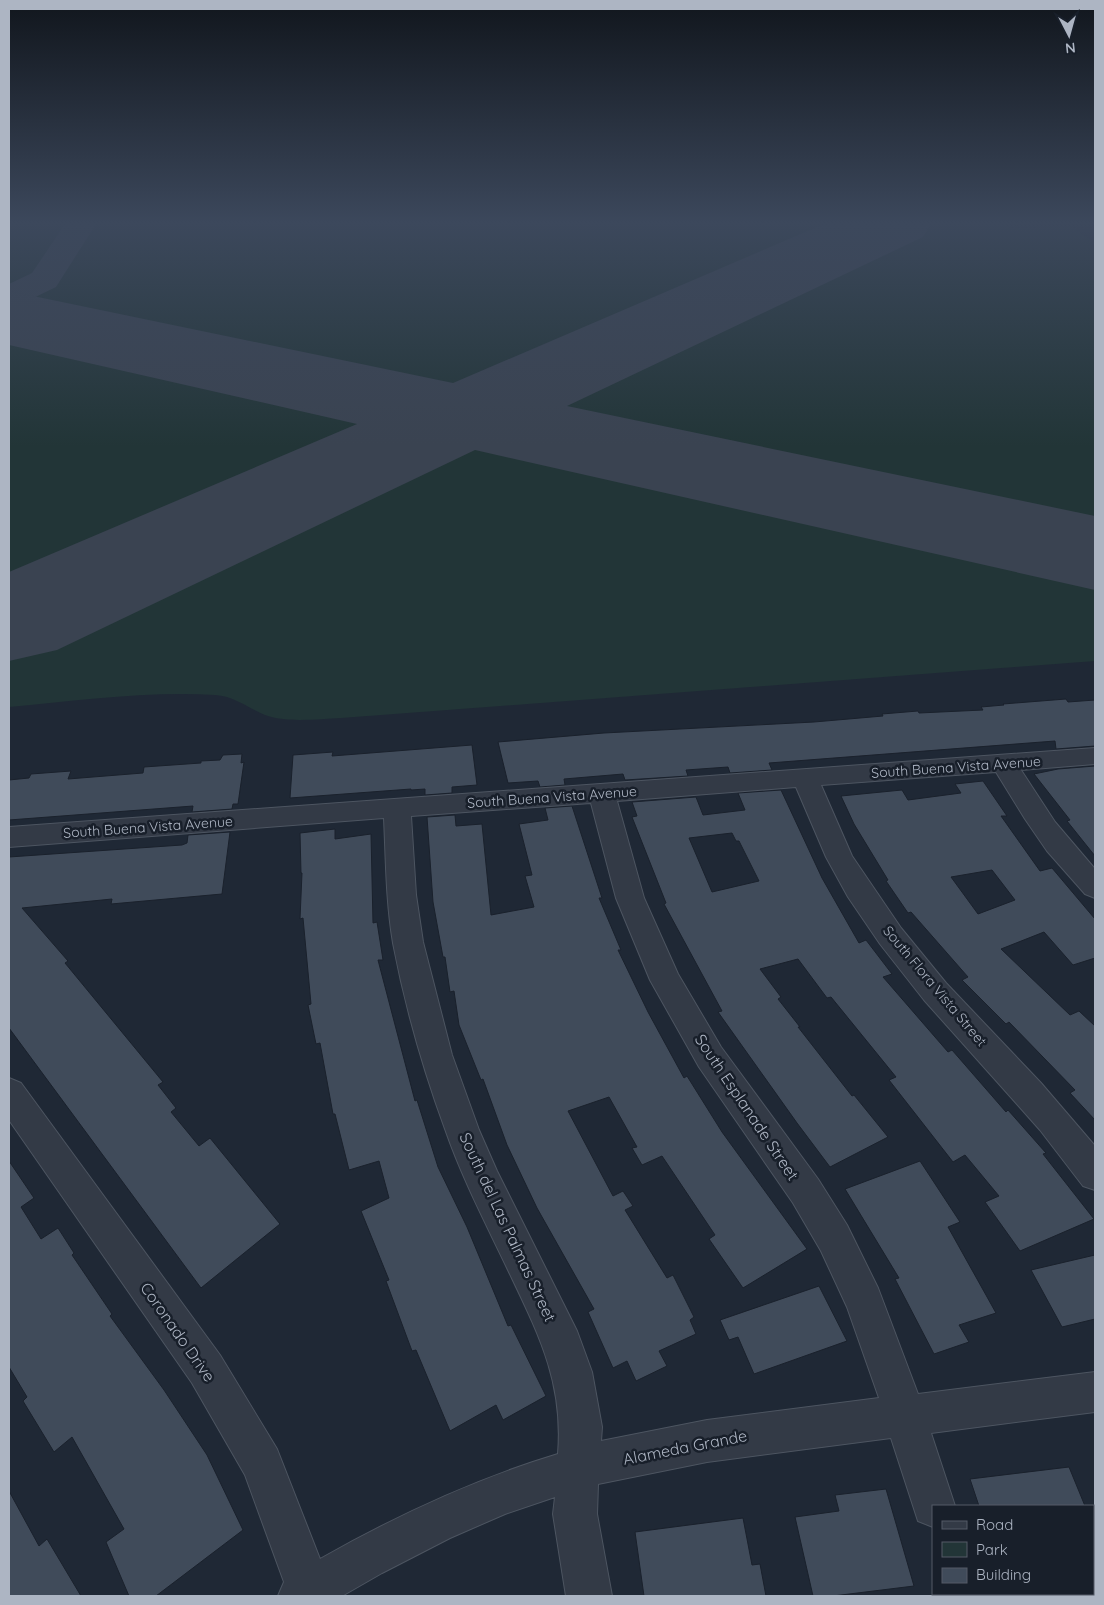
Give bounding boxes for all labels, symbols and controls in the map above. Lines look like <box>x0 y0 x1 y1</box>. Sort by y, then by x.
north arrow <box>1044 10 1094 60</box>
text: N <box>1064 38 1076 57</box>
street label: South Buena Vista Avenue <box>871 752 1042 782</box>
street label: South Buena Vista Avenue <box>467 782 638 812</box>
street label: South Buena Vista Avenue <box>63 812 234 842</box>
street label: South Flora Vista Street <box>879 922 991 1050</box>
street label: South Esplanade Street <box>691 1030 803 1184</box>
street label: South del Las Palmas Street <box>455 1129 561 1325</box>
street label: Coronado Drive <box>136 1278 220 1386</box>
street label: Alameda Grande <box>621 1425 749 1469</box>
legend <box>932 1505 1094 1595</box>
text: Road <box>976 1515 1013 1534</box>
text: Park <box>976 1540 1008 1559</box>
text: Building <box>976 1565 1031 1584</box>

